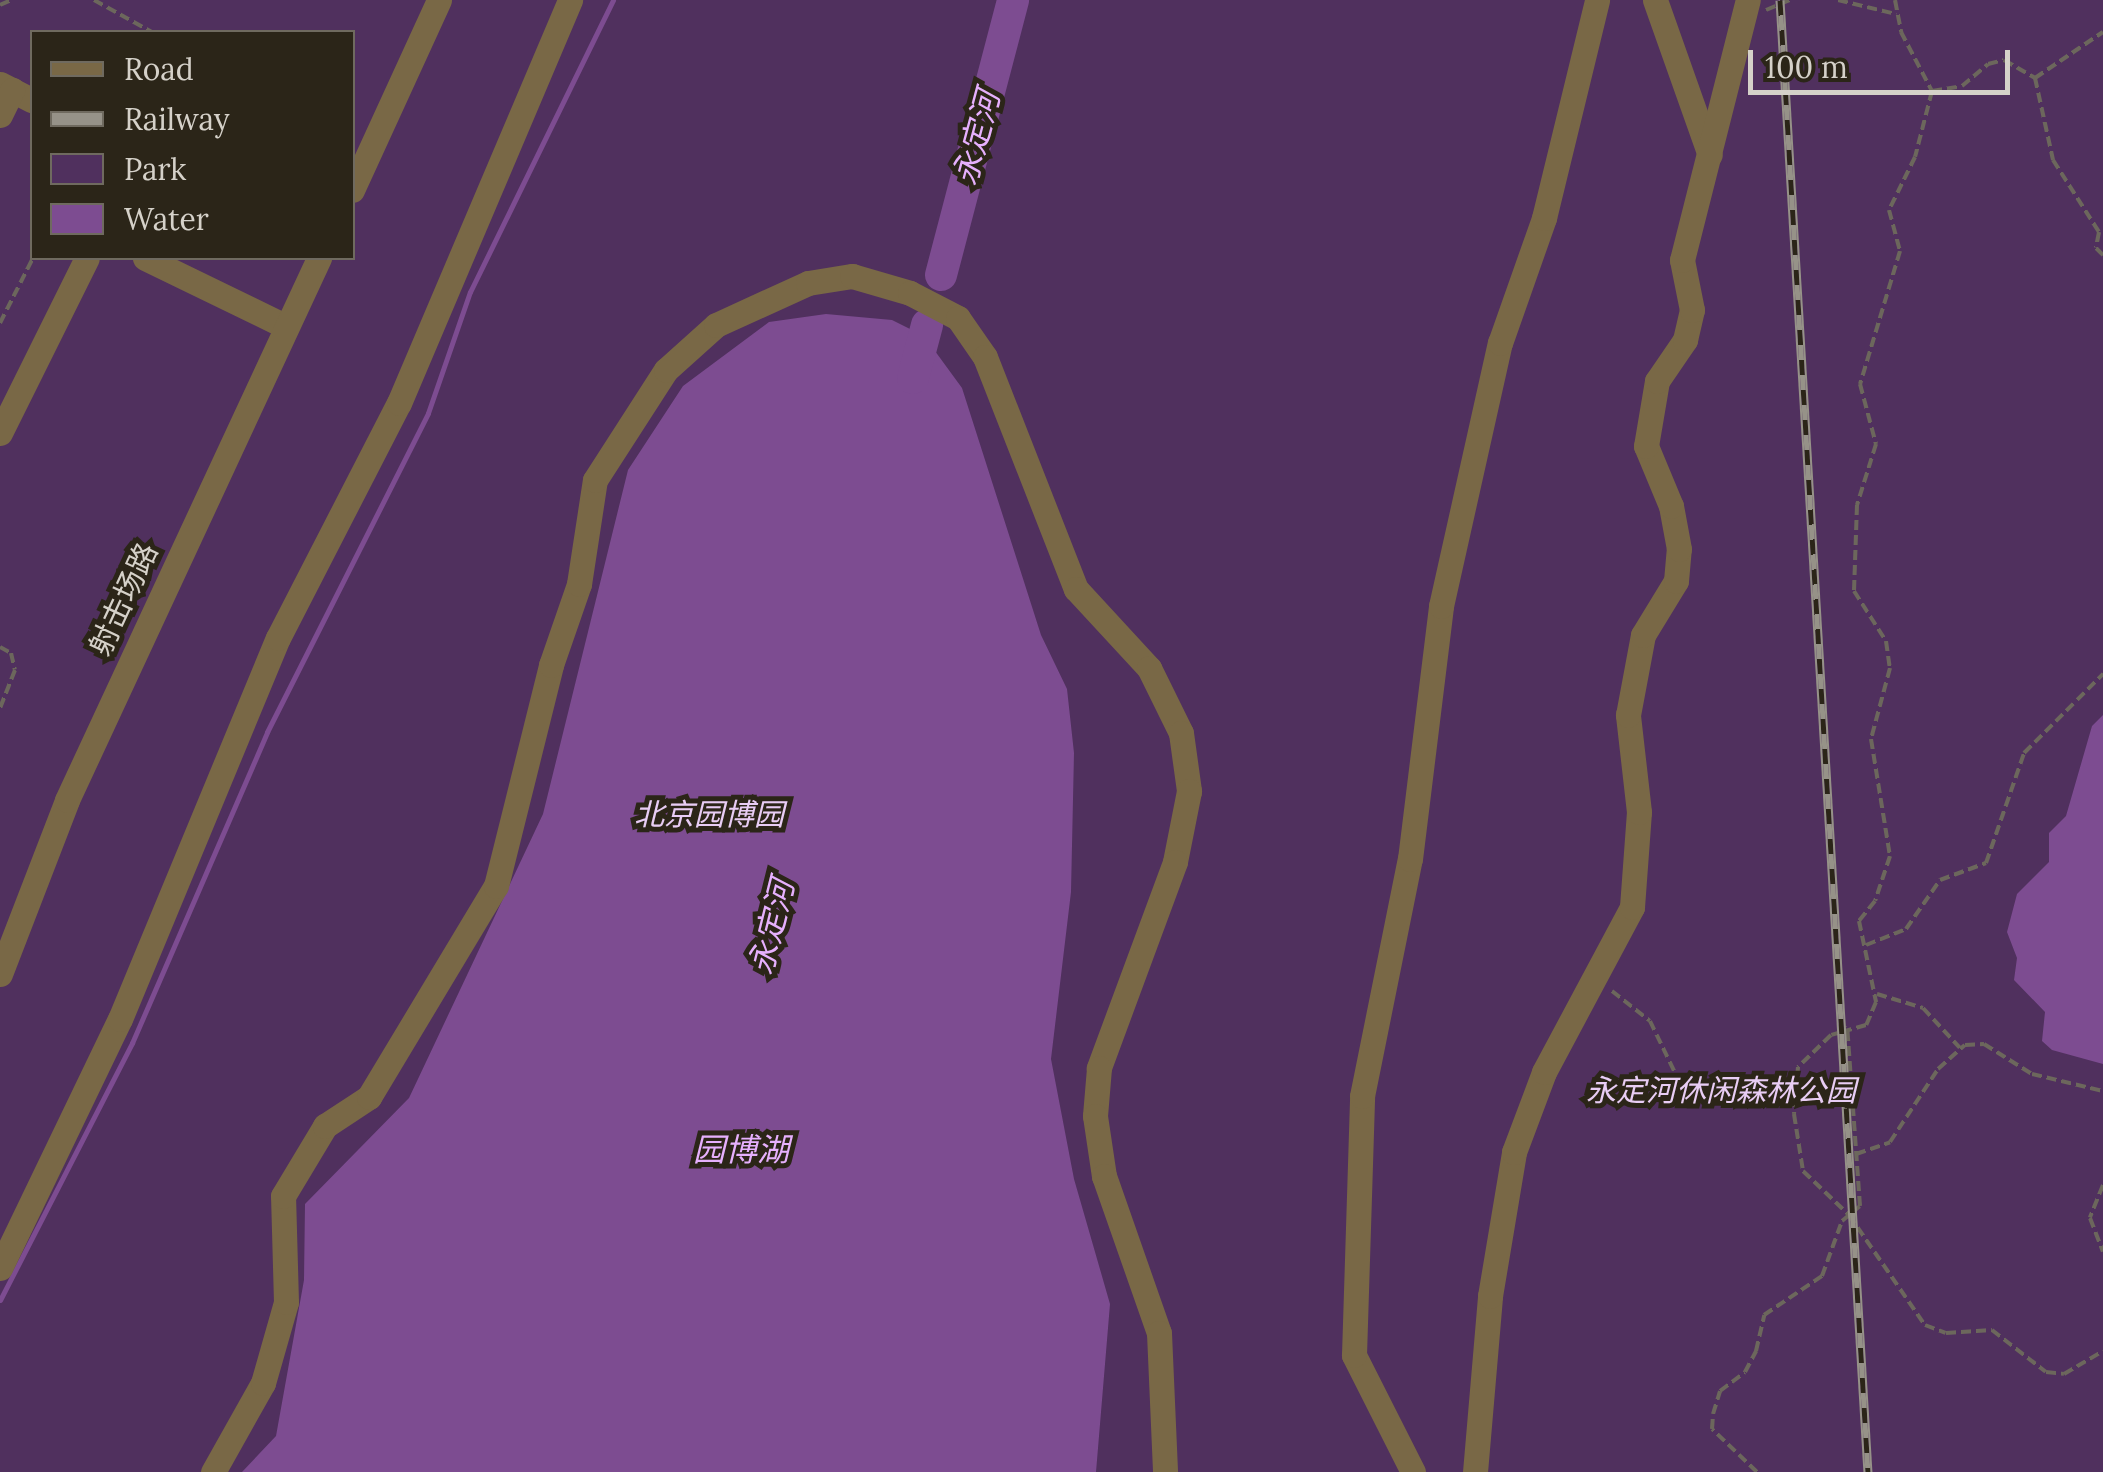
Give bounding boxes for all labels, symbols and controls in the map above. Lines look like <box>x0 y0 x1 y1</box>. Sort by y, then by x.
legend <box>30 30 355 260</box>
scale bar <box>1753 30 2016 92</box>
text: 100 m <box>1765 48 1848 86</box>
text: Road <box>124 50 194 88</box>
water label: 永定河 <box>946 87 1008 189</box>
text: Railway <box>124 100 230 138</box>
text: Park <box>124 150 186 188</box>
text: Water <box>124 200 209 238</box>
street label: 射击场路 <box>81 537 165 661</box>
park label: 北京园博园 <box>634 796 784 832</box>
water label: 永定河 <box>742 876 802 978</box>
park label: 永定河休闲森林公园 <box>1586 1072 1856 1108</box>
water label: 园博湖 <box>693 1131 789 1169</box>

